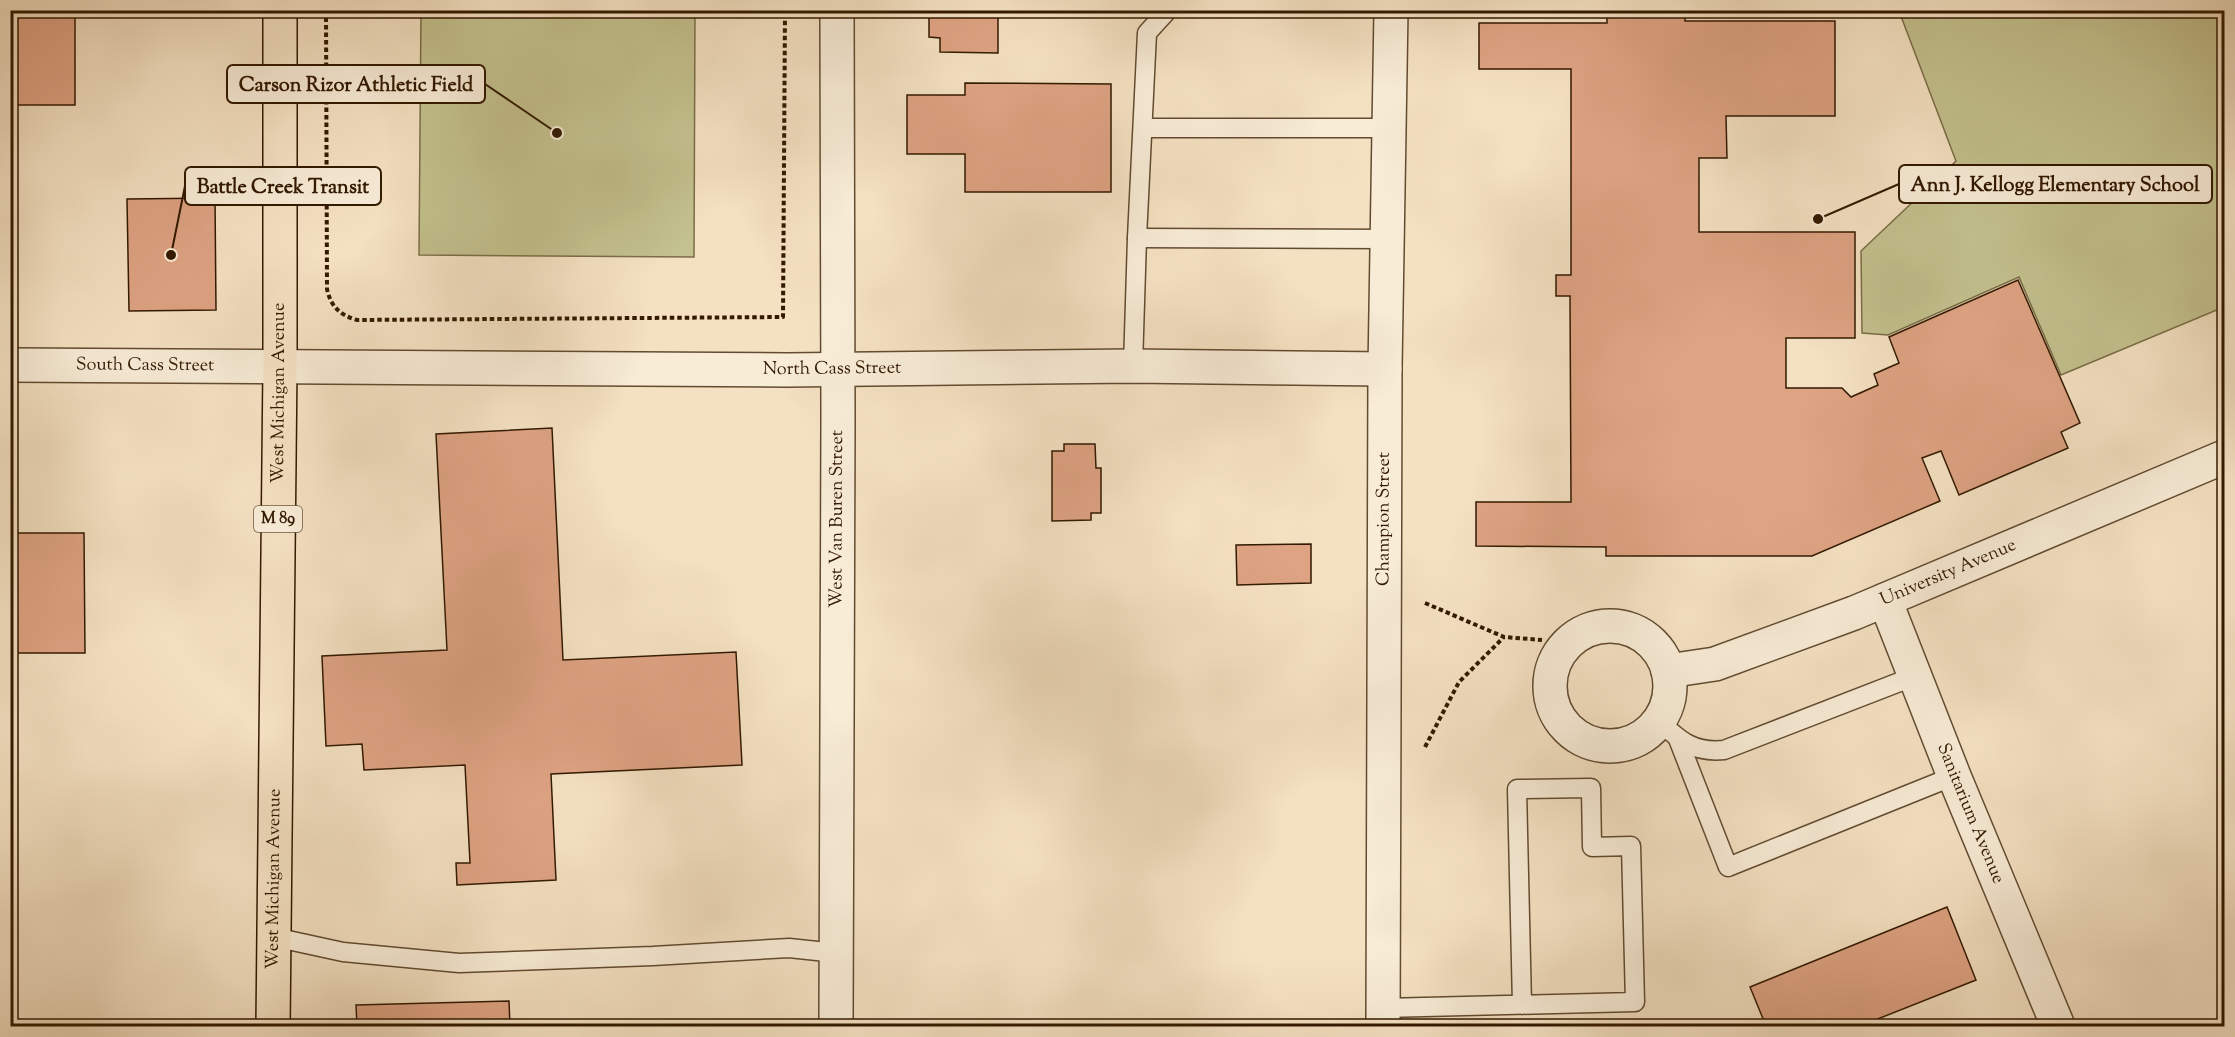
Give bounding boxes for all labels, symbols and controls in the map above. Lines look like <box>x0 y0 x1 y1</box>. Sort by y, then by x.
callout: Carson Rizor Athletic Field <box>227 65 485 103</box>
text: Carson Rizor Athletic Field <box>239 72 474 101</box>
callout: Ann J. Kellogg Elementary School <box>1899 165 2212 203</box>
callout: Battle Creek Transit <box>185 167 381 205</box>
text: Ann J. Kellogg Elementary School <box>1911 172 2200 201</box>
text: Battle Creek Transit <box>197 174 369 203</box>
street label: West Michigan Avenue <box>266 303 293 484</box>
street label: South Cass Street <box>76 352 214 379</box>
street label: North Cass Street <box>763 356 901 383</box>
street label: West Van Buren Street <box>824 430 851 608</box>
street label: Champion Street <box>1371 452 1398 586</box>
road number: M 89 <box>254 506 302 532</box>
street label: University Avenue <box>1876 533 2021 613</box>
street label: Sanitarium Avenue <box>1929 740 2011 888</box>
street label: West Michigan Avenue <box>261 789 289 970</box>

